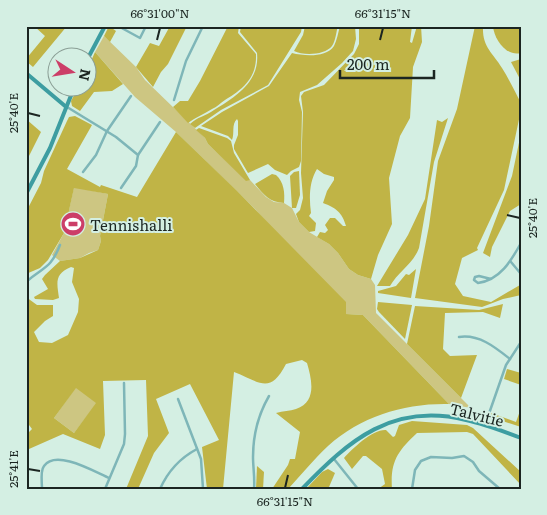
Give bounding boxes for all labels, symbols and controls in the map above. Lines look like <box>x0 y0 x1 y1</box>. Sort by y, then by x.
text: 66°31'00"N <box>130 4 190 22</box>
text: 66°31'15"N <box>355 4 411 22</box>
north arrow <box>48 48 98 98</box>
scale bar <box>340 48 433 80</box>
text: 200 m <box>347 52 390 75</box>
text: N <box>75 67 97 83</box>
text: 25°40'E <box>4 93 22 133</box>
text: 25°40'E <box>523 198 541 238</box>
sports icon: Tennishalli <box>60 211 86 237</box>
place label: Tennishalli <box>90 213 172 236</box>
street label: Talvitie <box>448 396 507 432</box>
text: 25°41'E <box>4 450 22 488</box>
text: 66°31'15"N <box>257 492 313 510</box>

